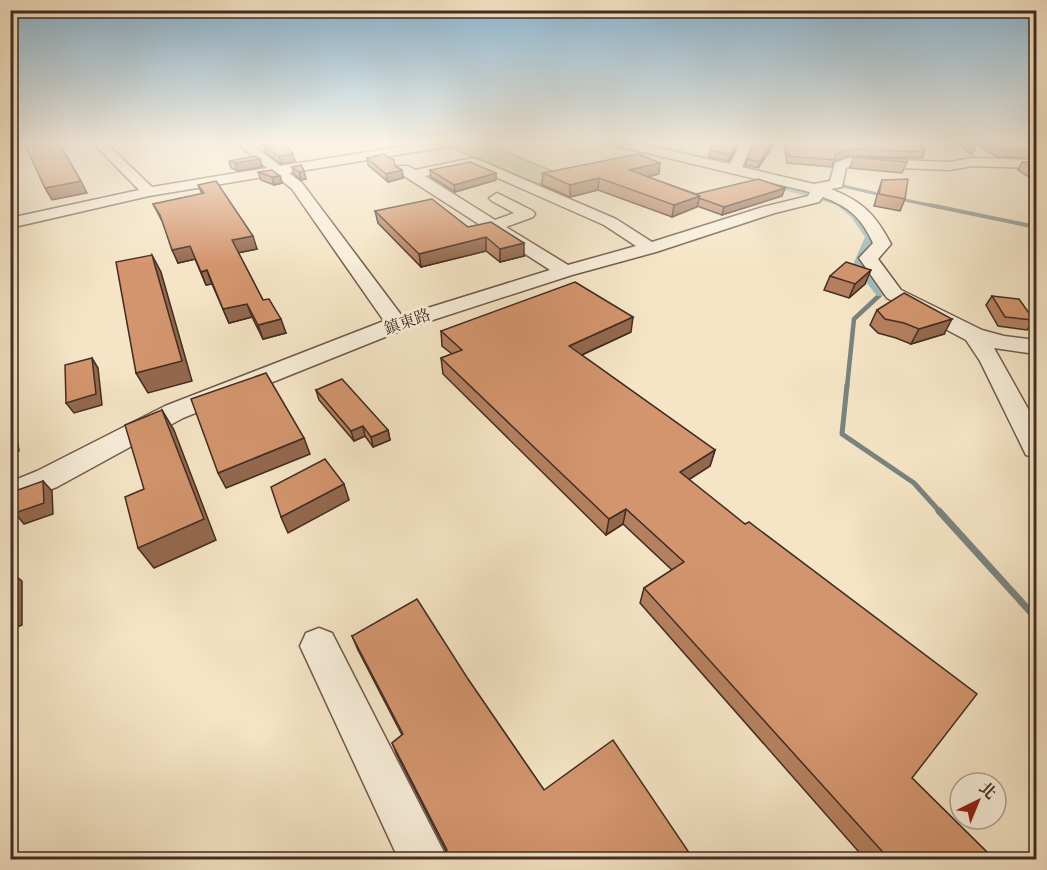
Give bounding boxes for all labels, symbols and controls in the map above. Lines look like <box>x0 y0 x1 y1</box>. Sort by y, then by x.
street label: 鎮東路 <box>381 305 433 338</box>
north arrow <box>948 771 1008 831</box>
text: 北 <box>976 778 1000 803</box>

